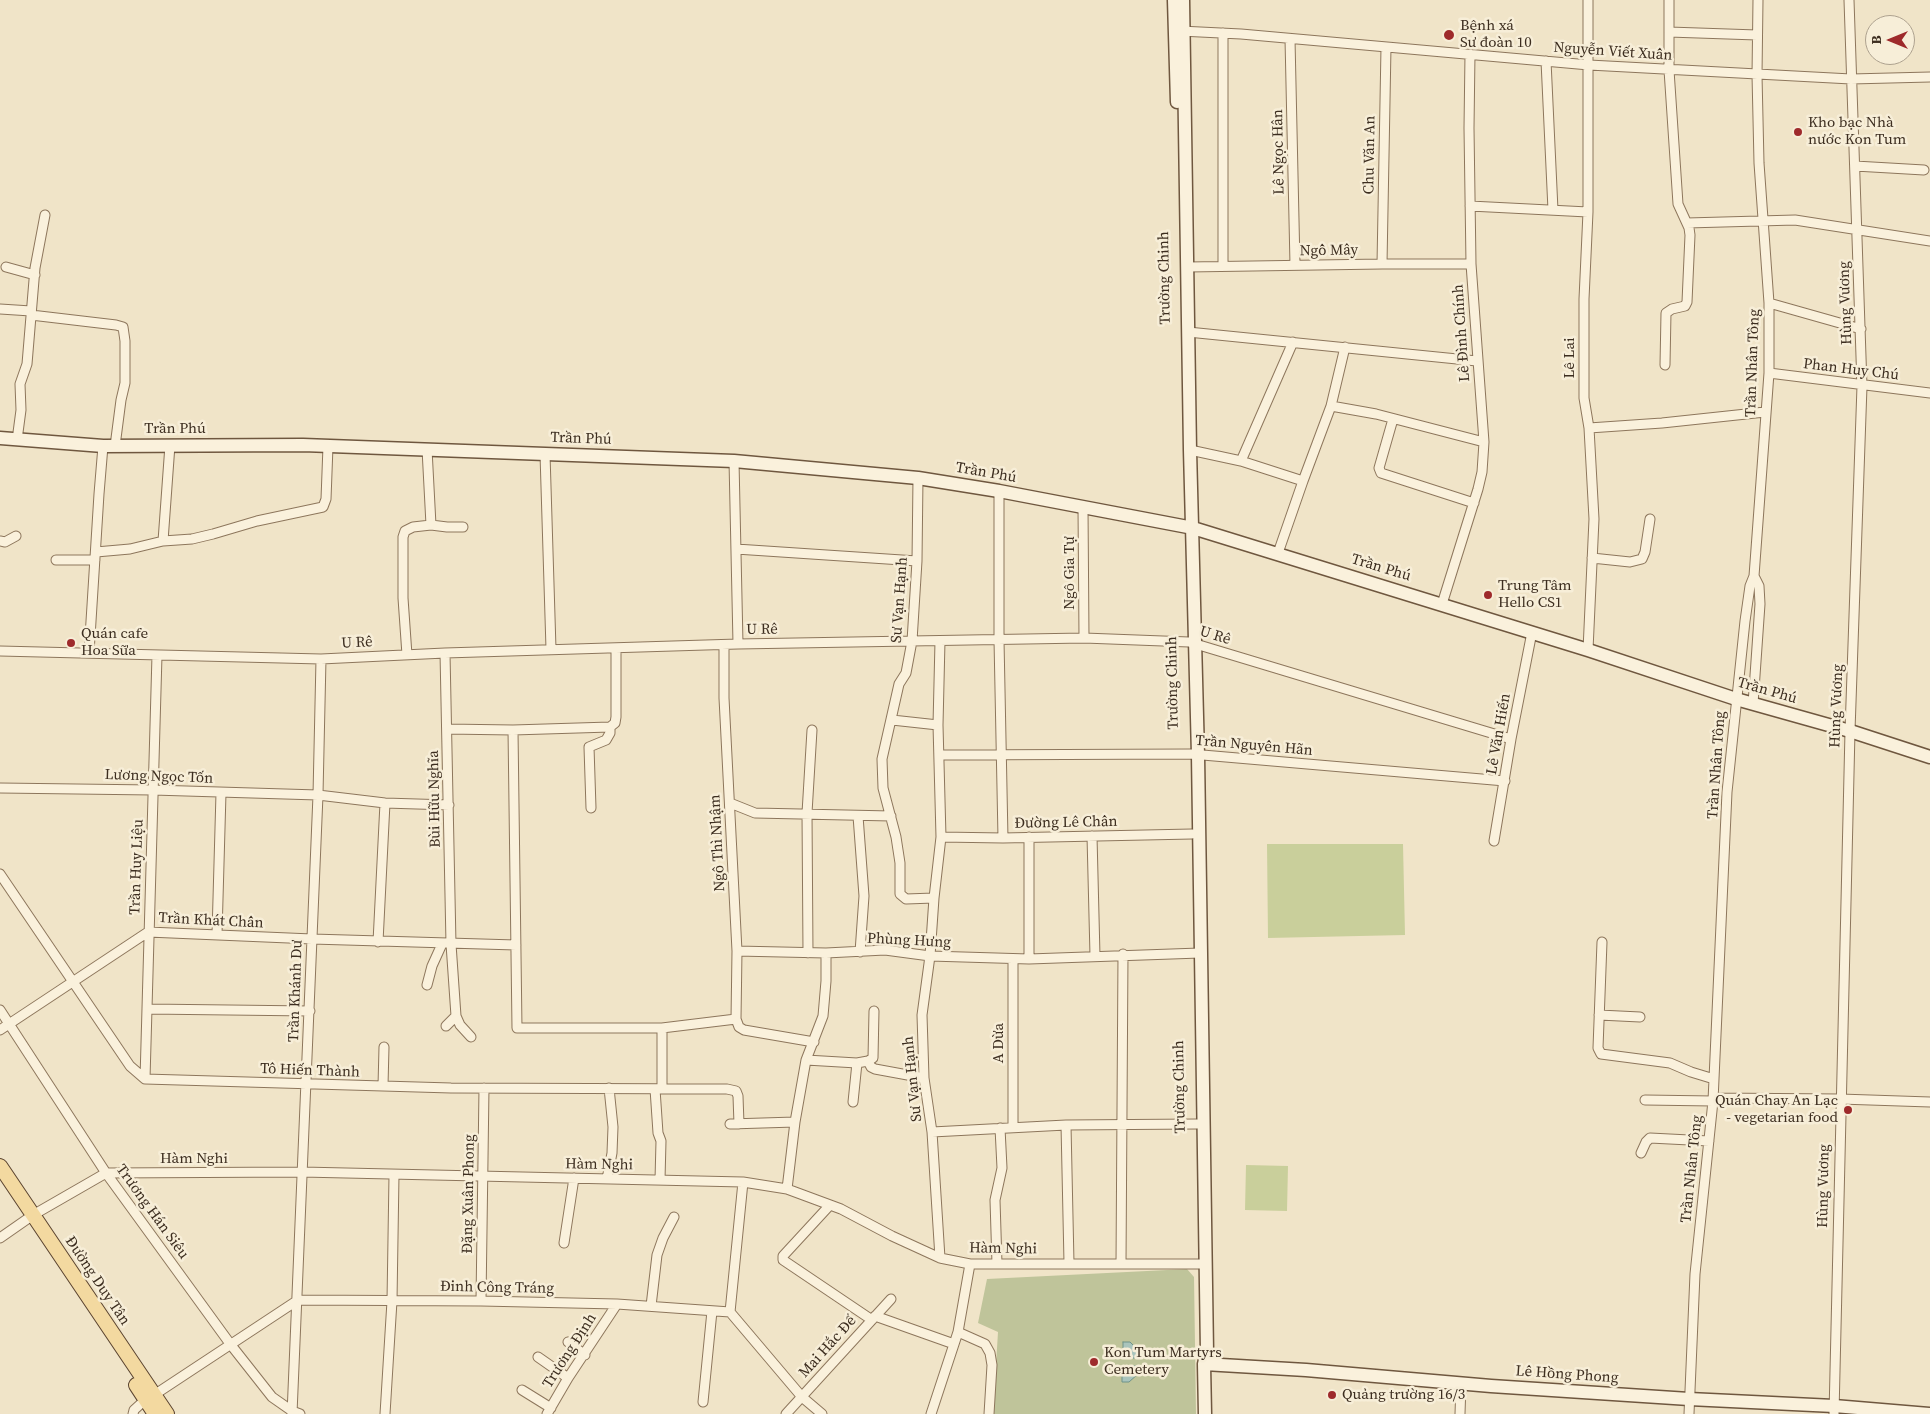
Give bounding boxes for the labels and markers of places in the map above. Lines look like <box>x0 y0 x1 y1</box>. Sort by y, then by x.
place label: Bệnh xá Sư đoàn 10 <box>1460 17 1532 52</box>
marker: Bệnh xá Sư đoàn 10 <box>1442 28 1456 42</box>
place label: Kho bạc Nhà nước Kon Tum <box>1808 114 1906 149</box>
marker: Kho bạc Nhà nước Kon Tum <box>1792 126 1804 138</box>
place label: Trung Tâm Hello CS1 <box>1498 577 1572 612</box>
marker: Trung Tâm Hello CS1 <box>1482 589 1494 601</box>
place label: Quán cafe Hoa Sữa <box>81 625 148 660</box>
marker: Quán cafe Hoa Sữa <box>65 637 77 649</box>
place label: Quán Chay An Lạc - vegetarian food <box>1715 1092 1838 1127</box>
marker: Quán Chay An Lạc - vegetarian food <box>1842 1104 1854 1116</box>
place label: Kon Tum Martyrs Cemetery <box>1104 1344 1222 1379</box>
marker: Kon Tum Martyrs Cemetery <box>1088 1356 1100 1368</box>
place label: Quảng trường 16/3 <box>1342 1386 1465 1404</box>
marker: Quảng trường 16/3 <box>1326 1389 1338 1401</box>

